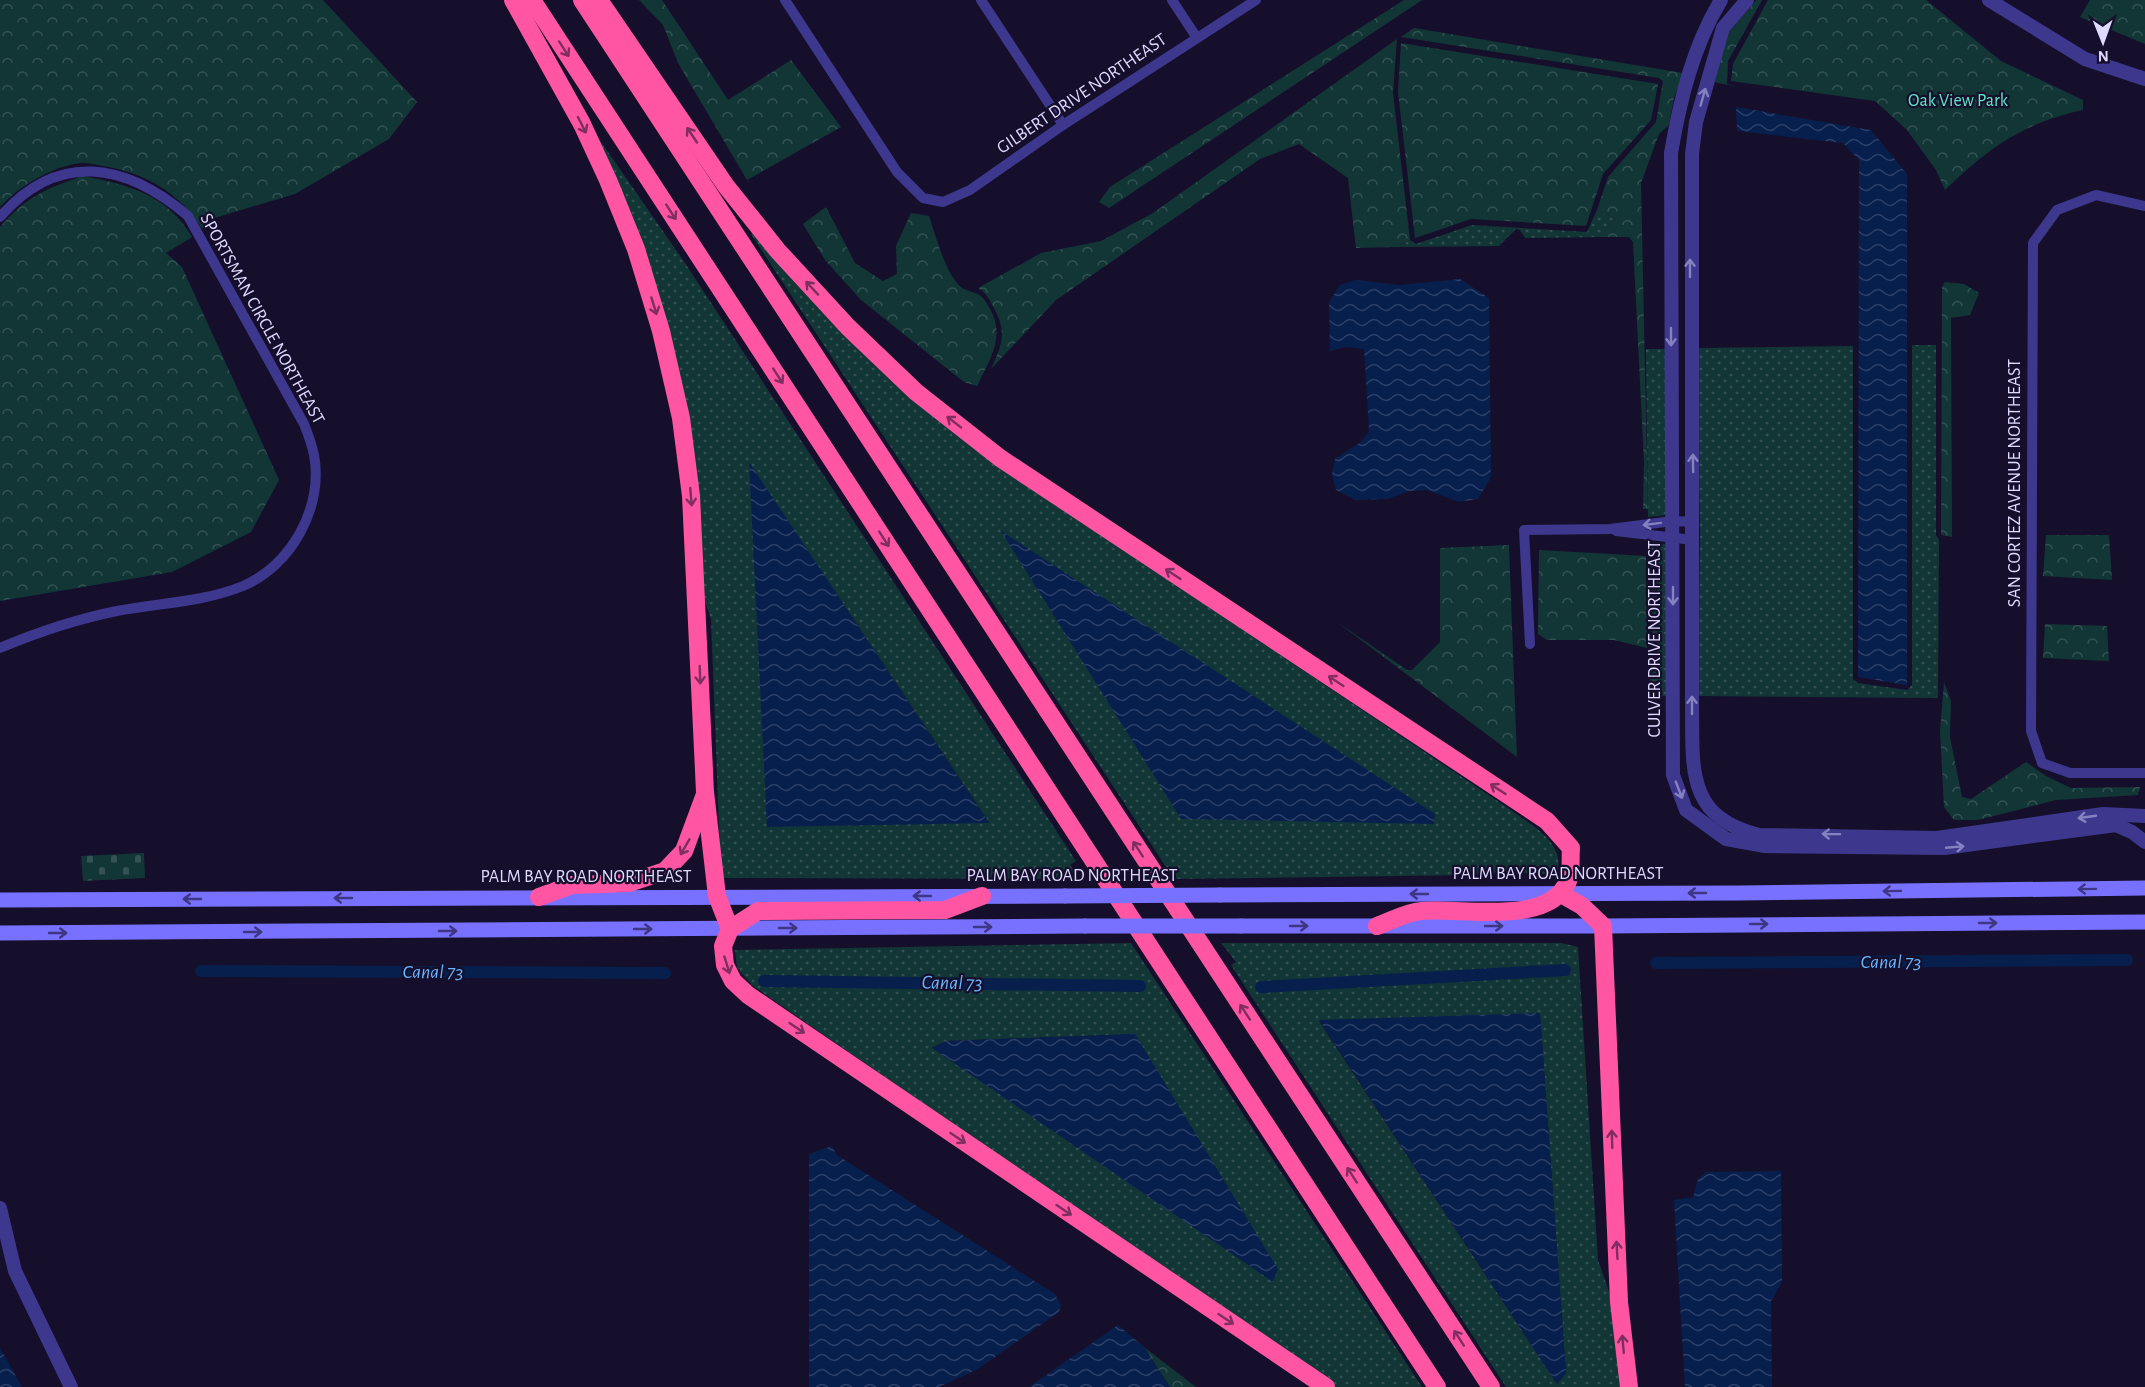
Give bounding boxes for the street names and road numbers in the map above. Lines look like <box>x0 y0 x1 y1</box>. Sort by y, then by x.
street label: GILBERT DRIVE NORTHEAST <box>994 30 1170 158</box>
street label: SPORTSMAN CIRCLE NORTHEAST <box>196 211 328 428</box>
street label: SAN CORTEZ AVENUE NORTHEAST <box>2006 359 2024 607</box>
street label: CULVER DRIVE NORTHEAST <box>1646 540 1664 737</box>
street label: PALM BAY ROAD NORTHEAST <box>1452 865 1664 883</box>
street label: PALM BAY ROAD NORTHEAST <box>966 867 1178 885</box>
street label: PALM BAY ROAD NORTHEAST <box>480 868 692 886</box>

